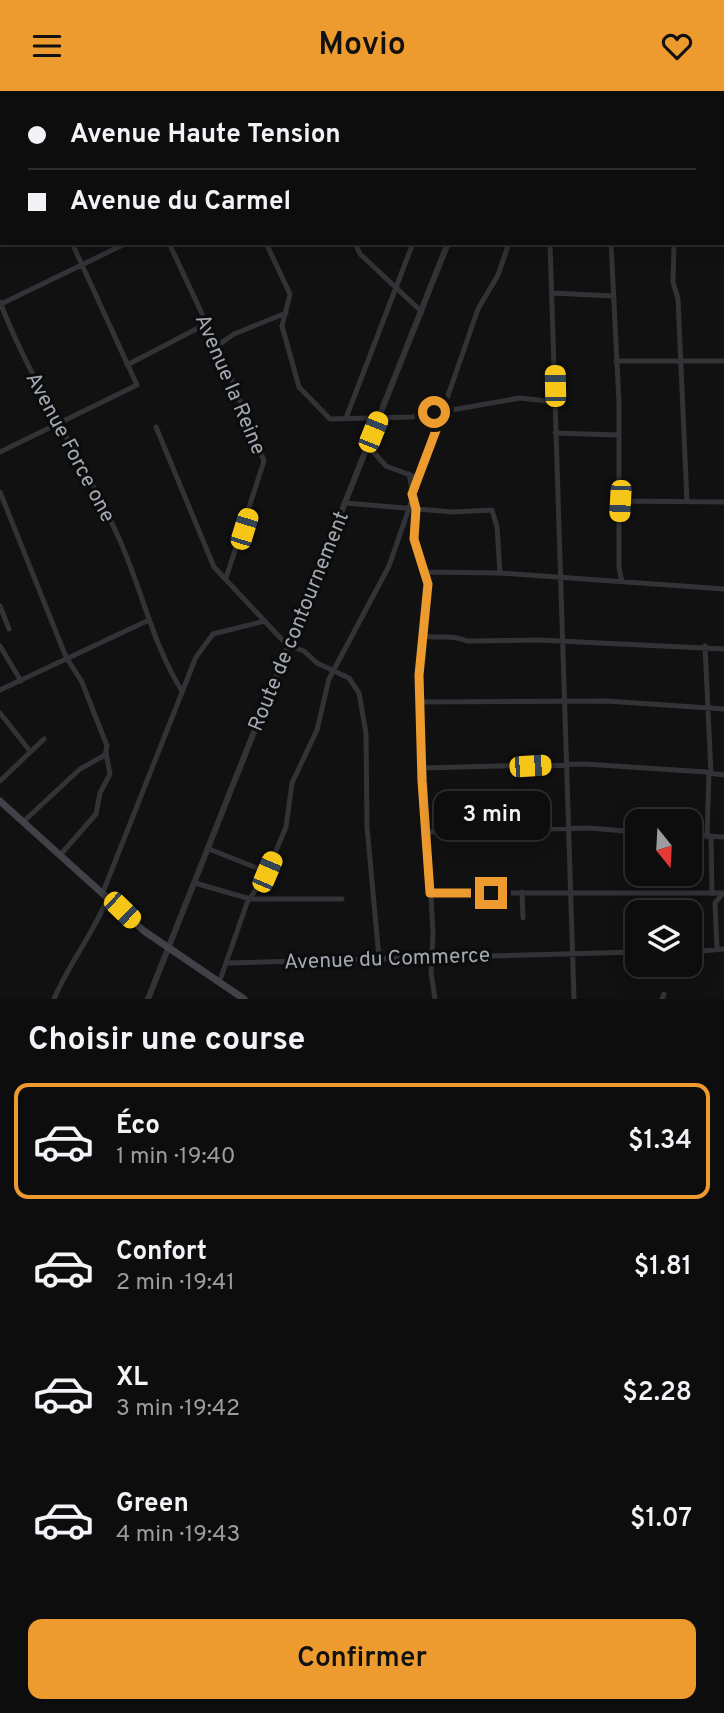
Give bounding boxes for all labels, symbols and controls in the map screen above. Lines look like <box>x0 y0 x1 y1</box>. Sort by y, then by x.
text: Movio <box>318 26 406 66</box>
icon: menu <box>28 27 66 65</box>
icon: heart <box>658 27 696 65</box>
text: Avenue Haute Tension <box>70 119 341 152</box>
text: Avenue du Carmel <box>70 186 291 219</box>
street label: Avenue la Reine <box>188 310 271 459</box>
car <box>545 365 566 407</box>
street label: Avenue Force one <box>19 368 121 528</box>
route start <box>418 396 450 428</box>
car <box>356 409 391 455</box>
car <box>609 479 632 523</box>
car <box>228 506 261 552</box>
street label: Route de contournement <box>243 508 356 736</box>
car <box>509 754 552 778</box>
callout: 3 min <box>433 791 549 841</box>
text: 3 min <box>462 801 522 830</box>
north arrow <box>625 809 702 885</box>
map controls <box>625 809 702 977</box>
car <box>250 849 285 895</box>
route end <box>475 877 507 909</box>
car <box>100 888 145 932</box>
button: layers <box>625 900 702 977</box>
street label: Avenue du Commerce <box>283 942 491 977</box>
text: Choisir une course <box>28 1021 305 1061</box>
icon: car <box>32 1110 95 1173</box>
text: Éco <box>116 1110 160 1143</box>
text: $1.34 <box>628 1125 692 1158</box>
text: 1 min · 19:40 <box>116 1143 236 1172</box>
icon: car <box>32 1236 95 1299</box>
text: Confort <box>116 1236 207 1269</box>
text: $1.81 <box>634 1251 692 1284</box>
text: 2 min · 19:41 <box>116 1269 235 1298</box>
icon: car <box>32 1362 95 1425</box>
text: XL <box>116 1362 148 1395</box>
text: $2.28 <box>622 1377 692 1410</box>
text: 3 min · 19:42 <box>116 1395 240 1424</box>
icon: car <box>32 1488 95 1551</box>
text: Green <box>116 1488 189 1521</box>
text: $1.07 <box>630 1503 692 1536</box>
text: 4 min · 19:43 <box>116 1521 240 1550</box>
button: Confirmer <box>28 1619 696 1699</box>

